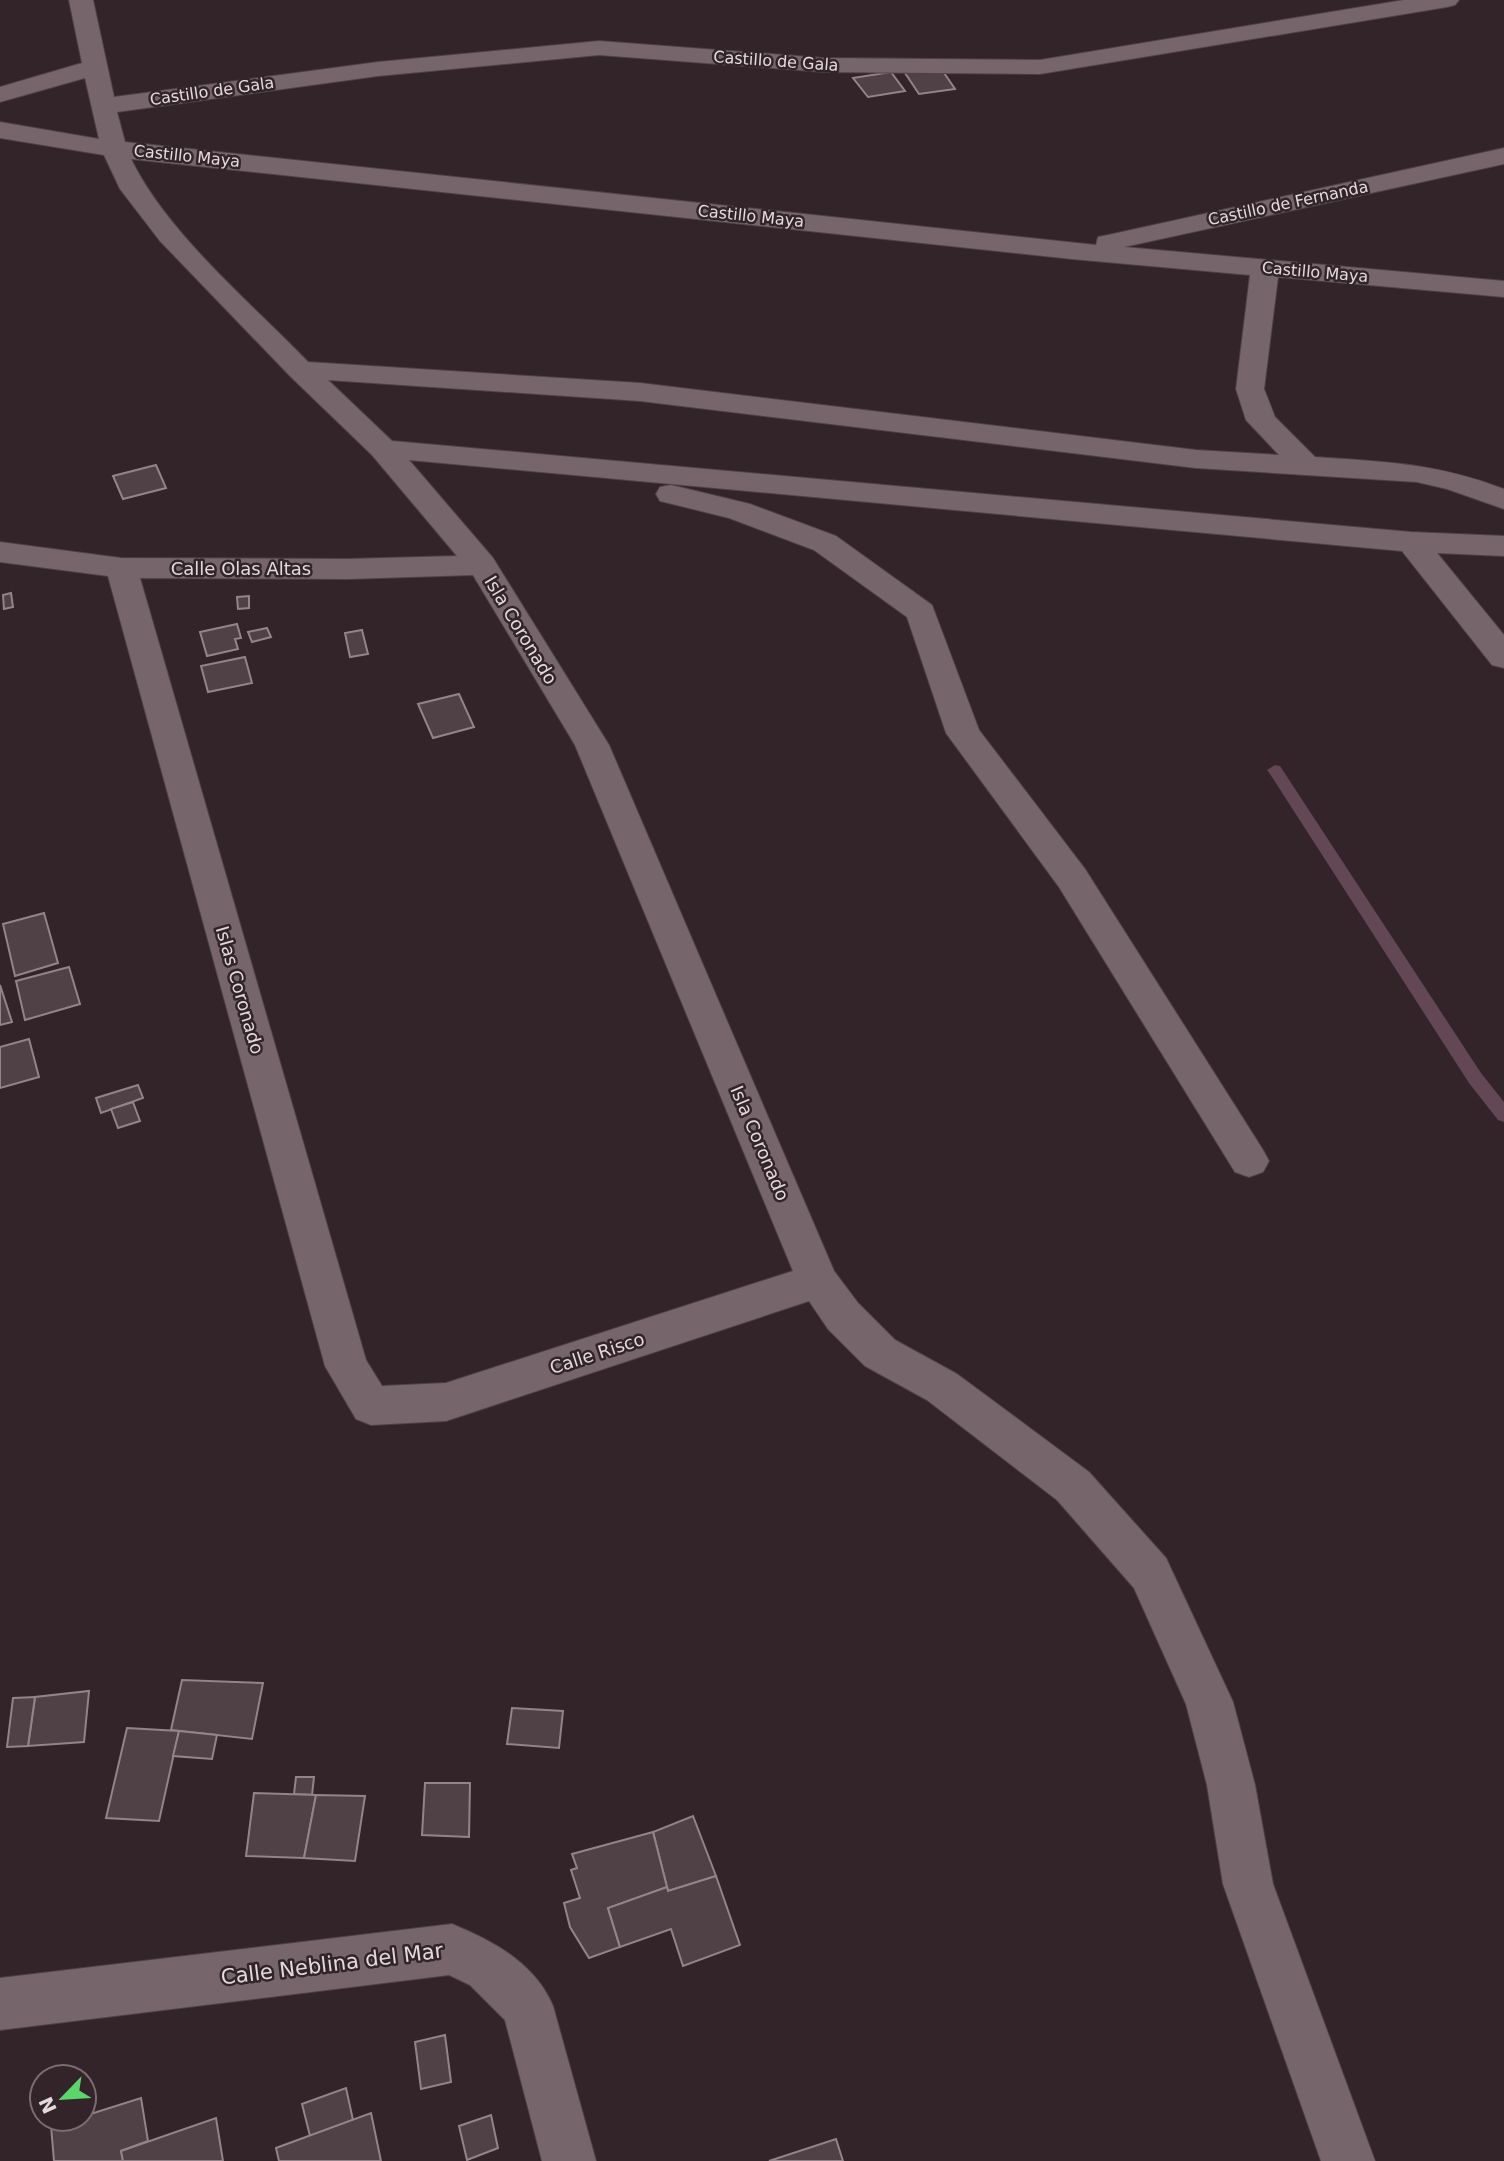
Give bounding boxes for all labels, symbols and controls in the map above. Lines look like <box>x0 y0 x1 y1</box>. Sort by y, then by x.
street label: Castillo de Gala <box>713 47 839 75</box>
street label: Castillo de Gala <box>149 73 275 109</box>
street label: Castillo Maya <box>133 141 241 171</box>
street label: Castillo de Fernanda <box>1206 177 1370 229</box>
street label: Castillo Maya <box>697 201 805 231</box>
street label: Castillo Maya <box>1261 258 1369 286</box>
street label: Calle Olas Altas <box>171 558 311 579</box>
street label: Isla Coronado <box>480 572 562 688</box>
street label: Islas Coronado <box>212 924 268 1056</box>
street label: Isla Coronado <box>726 1082 794 1204</box>
street label: Calle Risco <box>547 1328 647 1378</box>
street label: Calle Neblina del Mar <box>220 1938 445 1990</box>
north arrow <box>28 2063 98 2133</box>
text: N <box>34 2093 61 2117</box>

